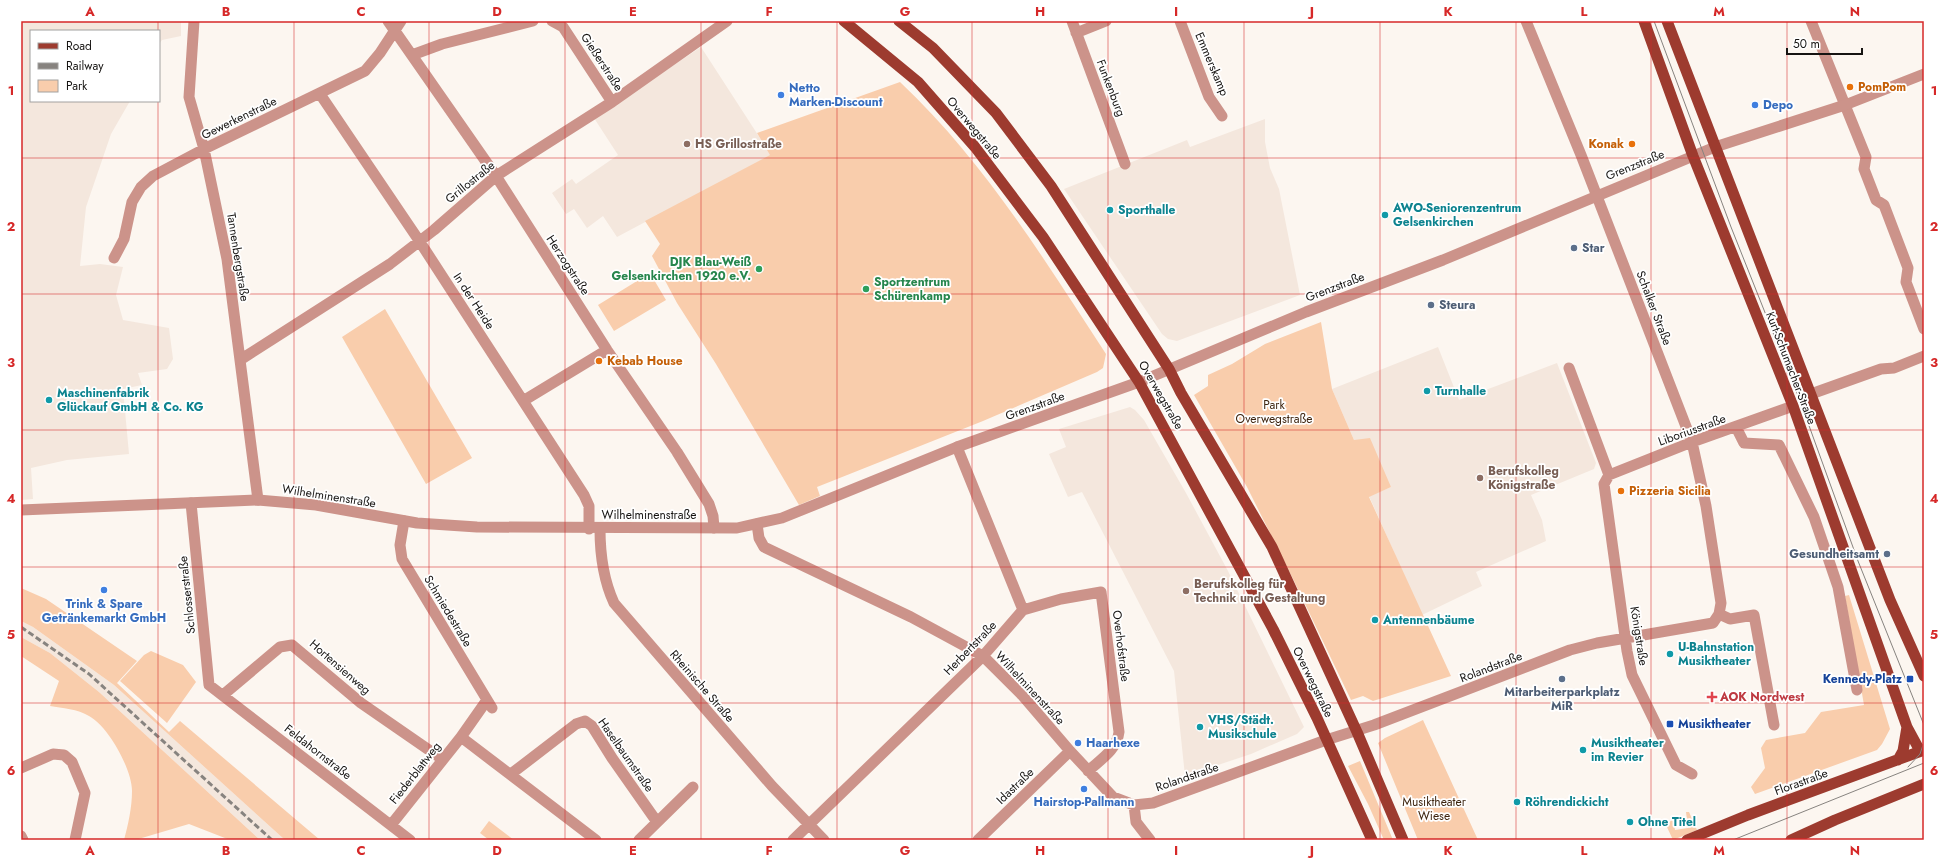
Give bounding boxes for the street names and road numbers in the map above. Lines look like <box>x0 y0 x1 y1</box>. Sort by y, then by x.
street label: Gießerstraße <box>576 29 628 95</box>
street label: Emmerskamp <box>1190 29 1234 99</box>
street label: Funkenburg <box>1092 57 1130 119</box>
street label: Gewerkenstraße <box>198 92 280 144</box>
street label: Overwegstraße <box>942 93 1006 163</box>
street label: Grenzstraße <box>1603 145 1667 185</box>
street label: Grillostraße <box>441 156 499 208</box>
street label: Tannenbergstraße <box>222 211 254 303</box>
street label: Herzogstraße <box>542 231 594 299</box>
street label: Grenzstraße <box>1303 268 1367 306</box>
street label: Schalker Straße <box>1632 268 1676 348</box>
street label: In der Heide <box>449 269 499 333</box>
street label: Kurt-Schumacher-Straße <box>1761 309 1821 427</box>
street label: Overwegstraße <box>1134 357 1188 433</box>
street label: Grenzstraße <box>1003 387 1067 425</box>
street label: Liboriusstraße <box>1656 409 1728 451</box>
street label: Wilhelminenstraße <box>281 480 377 512</box>
street label: Wilhelminenstraße <box>602 506 696 524</box>
street label: Schlosserstraße <box>174 555 200 635</box>
street label: Schmiedestraße <box>419 572 477 650</box>
street label: Königstraße <box>1625 605 1653 667</box>
street label: Overhofstraße <box>1108 609 1134 683</box>
street label: Herbertstraße <box>939 617 1001 679</box>
street label: Hortensienweg <box>305 635 375 699</box>
street label: Overwegstraße <box>1288 643 1338 721</box>
street label: Rheinische Straße <box>665 646 739 726</box>
street label: Wilhelminenstraße <box>991 647 1069 729</box>
street label: Rolandstraße <box>1457 647 1525 687</box>
street label: Haselbaumstraße <box>594 714 658 796</box>
street label: Feldahornstraße <box>281 720 355 784</box>
street label: Fiederblattweg <box>385 738 445 808</box>
street label: Rolandstraße <box>1153 758 1221 796</box>
street label: Idastraße <box>992 764 1038 808</box>
street label: Florastraße <box>1772 764 1830 800</box>

